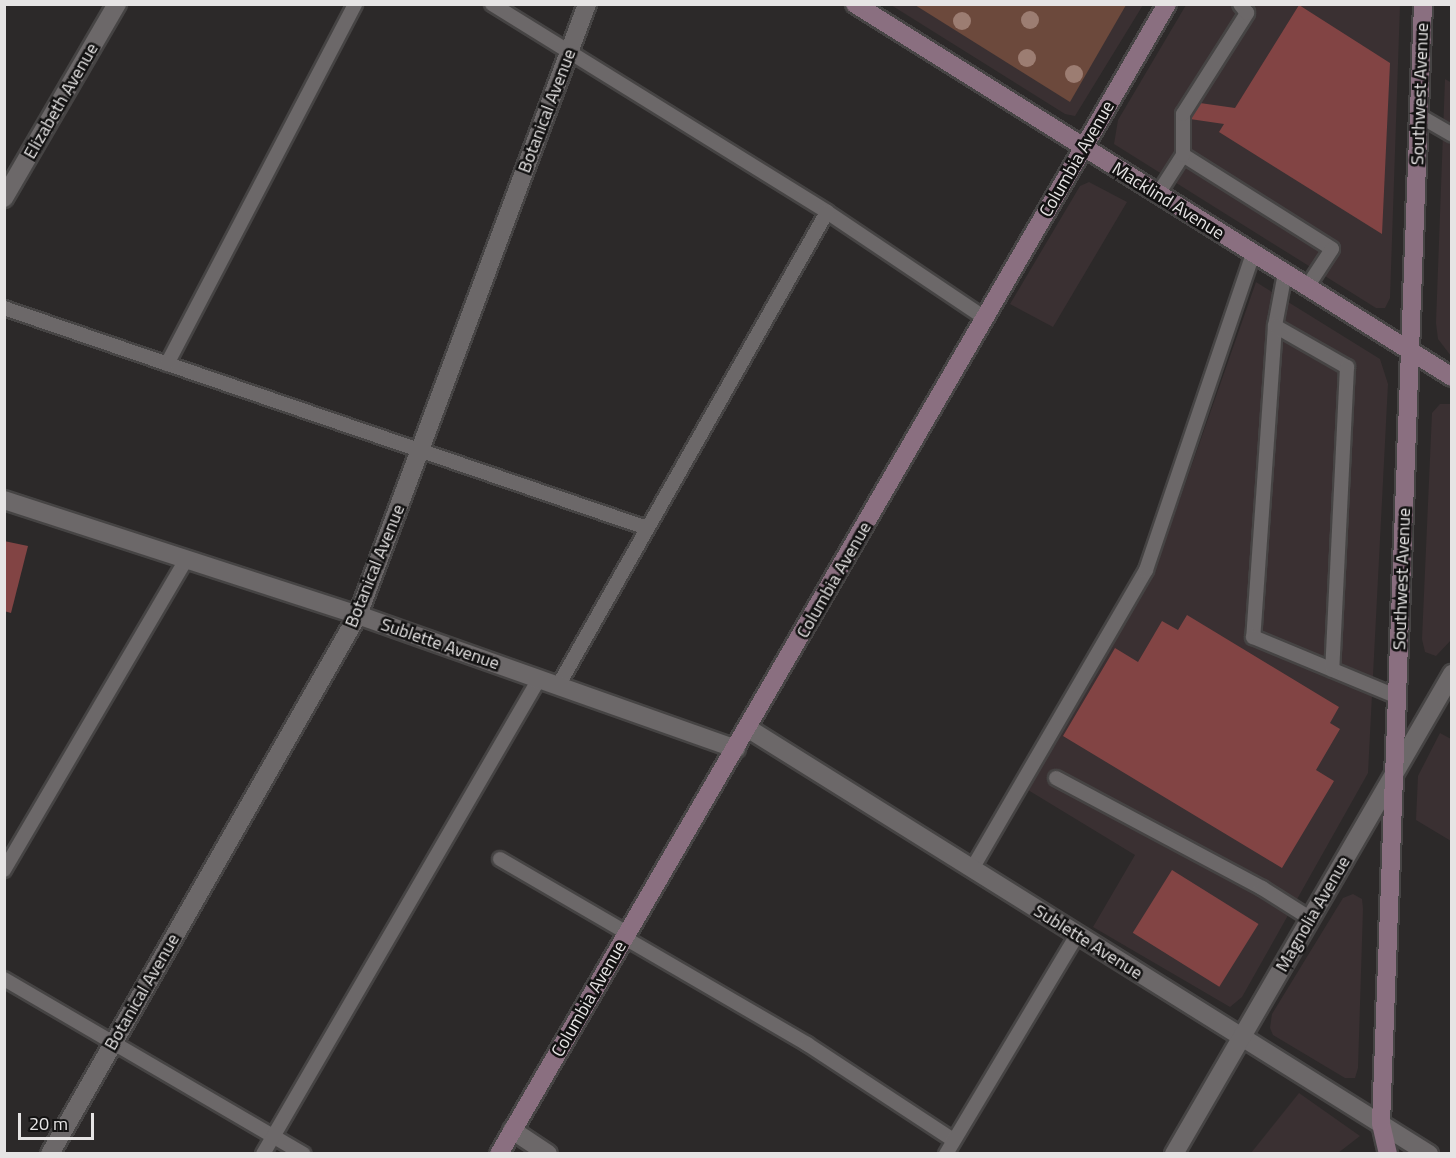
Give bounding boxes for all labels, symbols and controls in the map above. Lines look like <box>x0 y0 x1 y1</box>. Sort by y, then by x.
street label: Southwest Avenue <box>1407 22 1433 166</box>
street label: Elizabeth Avenue <box>19 39 103 163</box>
street label: Botanical Avenue <box>513 46 581 176</box>
street label: Columbia Avenue <box>1035 97 1119 221</box>
street label: Macklind Avenue <box>1108 158 1228 244</box>
street label: Botanical Avenue <box>340 501 410 631</box>
street label: Southwest Avenue <box>1389 507 1415 651</box>
street label: Columbia Avenue <box>792 518 876 642</box>
street label: Sublette Avenue <box>378 614 502 674</box>
street label: Magnolia Avenue <box>1271 852 1355 976</box>
street label: Sublette Avenue <box>1030 900 1146 984</box>
street label: Botanical Avenue <box>100 930 184 1054</box>
street label: Columbia Avenue <box>547 937 631 1061</box>
scale bar <box>21 1101 98 1139</box>
text: 20 m <box>29 1110 68 1137</box>

